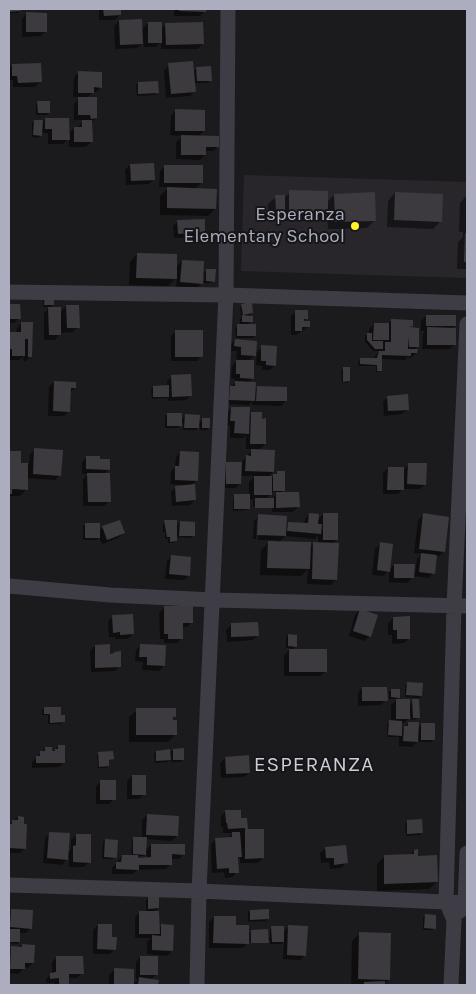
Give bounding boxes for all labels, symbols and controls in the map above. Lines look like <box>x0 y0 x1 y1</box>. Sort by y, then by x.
place label: Esperanza Elementary School <box>184 204 345 248</box>
marker: Esperanza Elementary School <box>349 220 361 232</box>
district label: ESPERANZA <box>253 752 375 778</box>

